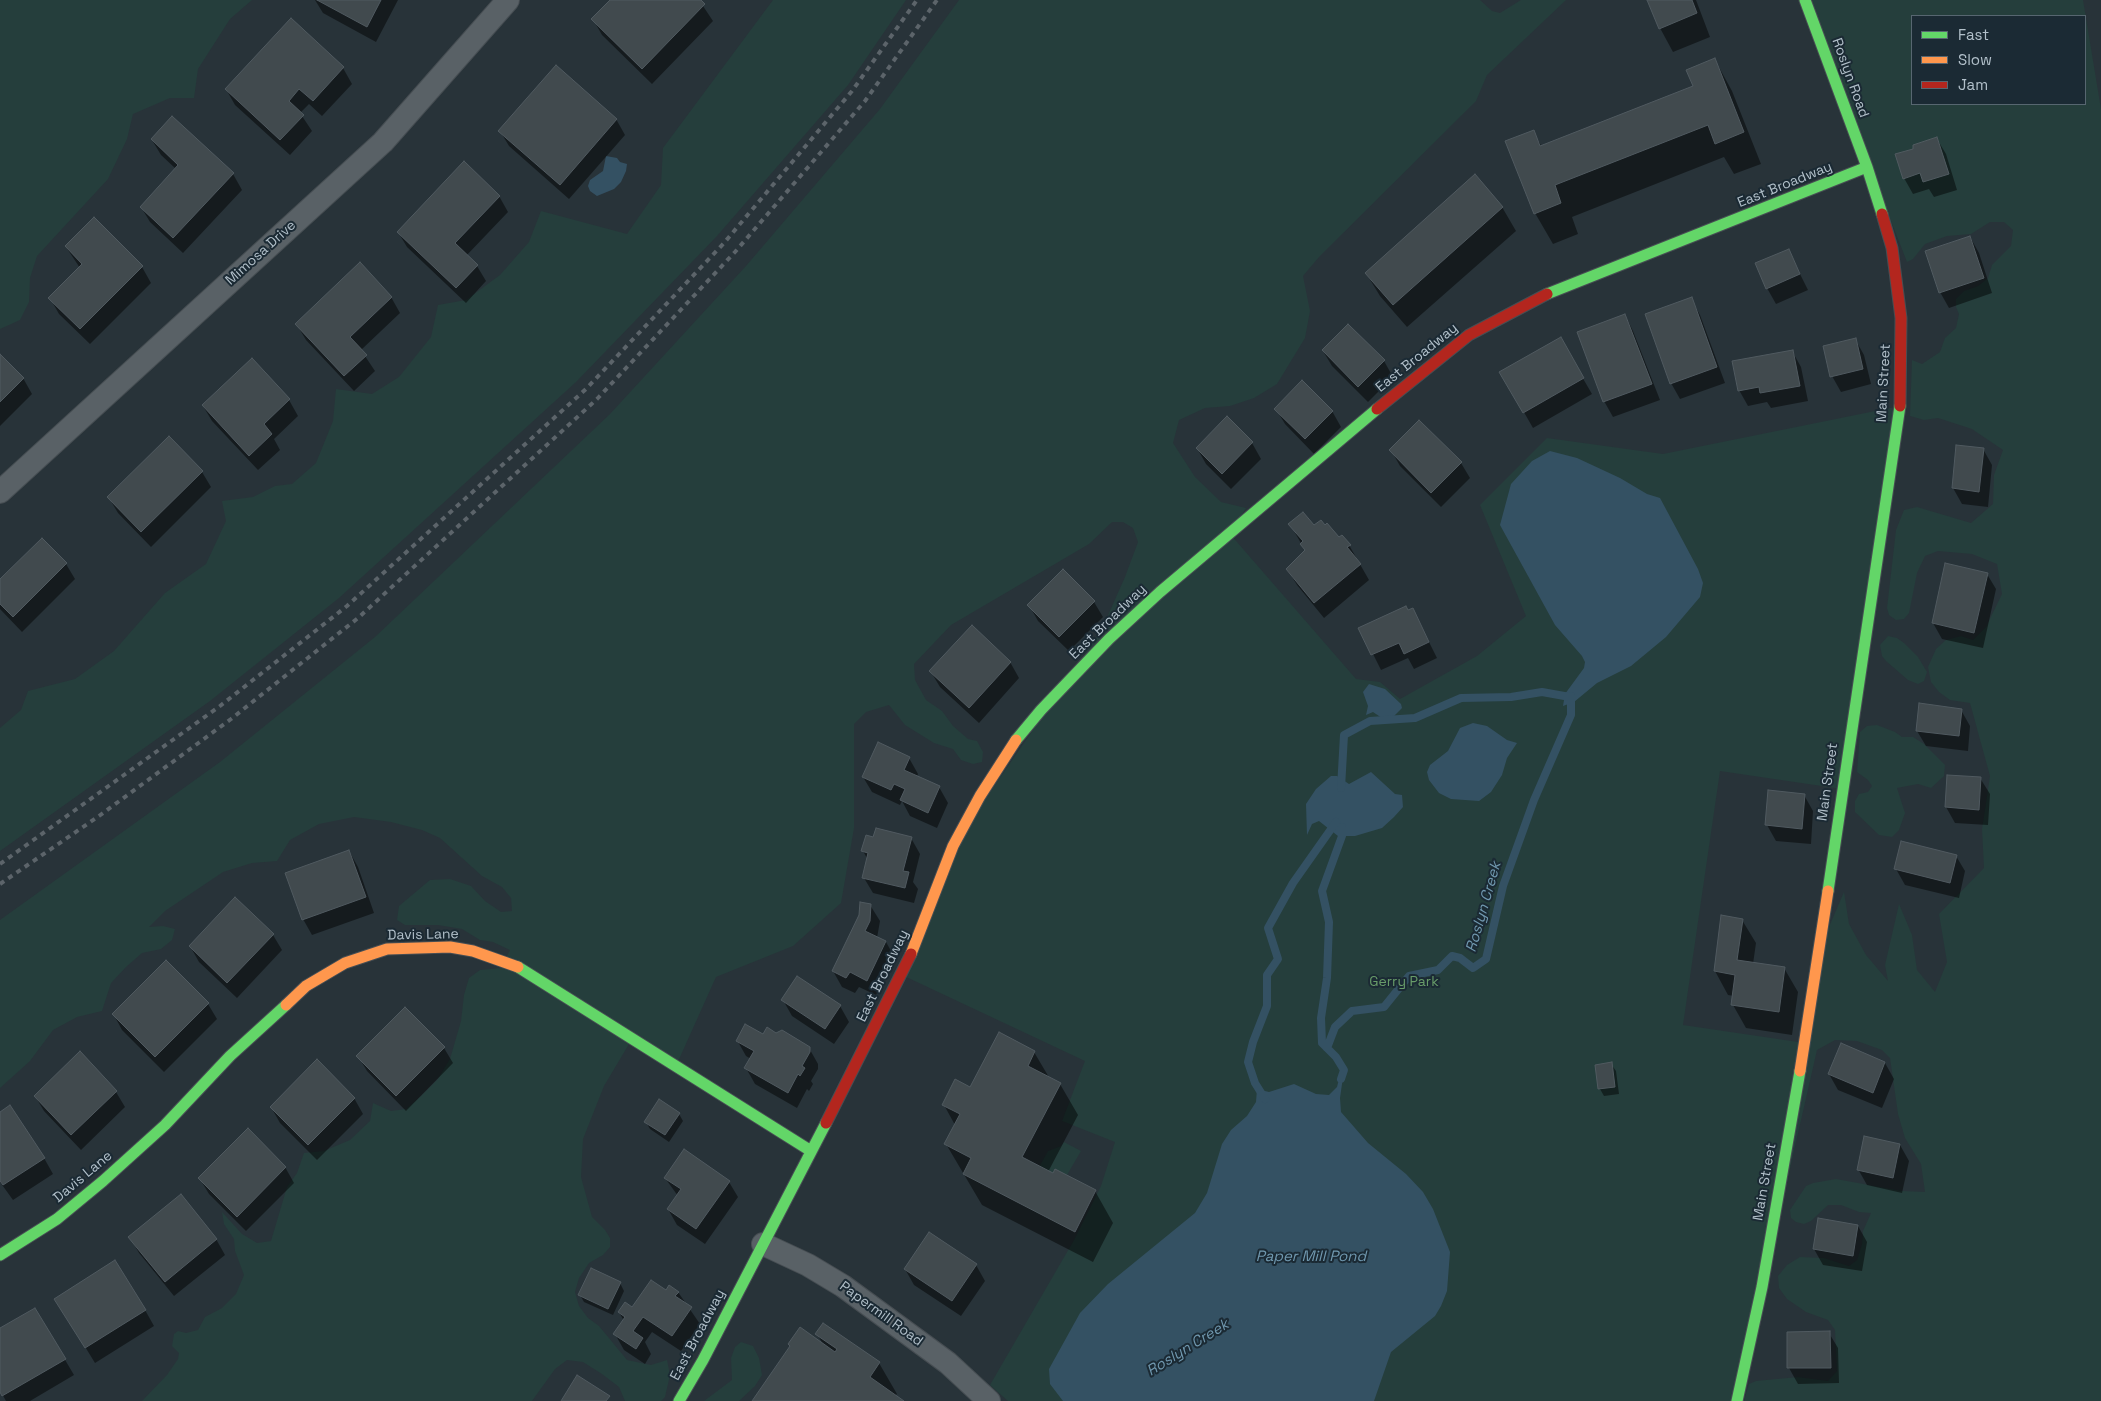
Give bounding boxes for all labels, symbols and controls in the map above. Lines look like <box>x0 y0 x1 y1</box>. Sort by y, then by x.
legend <box>1911 15 2086 105</box>
text: Fast <box>1958 25 1989 44</box>
street label: Roslyn Road <box>1828 36 1872 120</box>
text: Slow <box>1958 50 1992 69</box>
text: Jam <box>1958 75 1988 94</box>
street label: East Broadway <box>1735 158 1835 212</box>
street label: Mimosa Drive <box>222 217 300 289</box>
street label: East Broadway <box>1373 320 1461 396</box>
street label: Main Street <box>1874 343 1894 423</box>
street label: East Broadway <box>1066 581 1150 663</box>
street label: Main Street <box>1814 742 1842 822</box>
water label: Roslyn Creek <box>1462 860 1506 954</box>
street label: Davis Lane <box>387 926 459 944</box>
street label: East Broadway <box>853 927 913 1025</box>
park label: Gerry Park <box>1369 974 1439 990</box>
street label: Main Street <box>1750 1142 1780 1222</box>
street label: Davis Lane <box>50 1148 116 1206</box>
water label: Paper Mill Pond <box>1256 1248 1366 1266</box>
street label: Papermill Road <box>836 1278 926 1350</box>
street label: East Broadway <box>667 1287 729 1383</box>
water label: Roslyn Creek <box>1144 1316 1232 1380</box>

